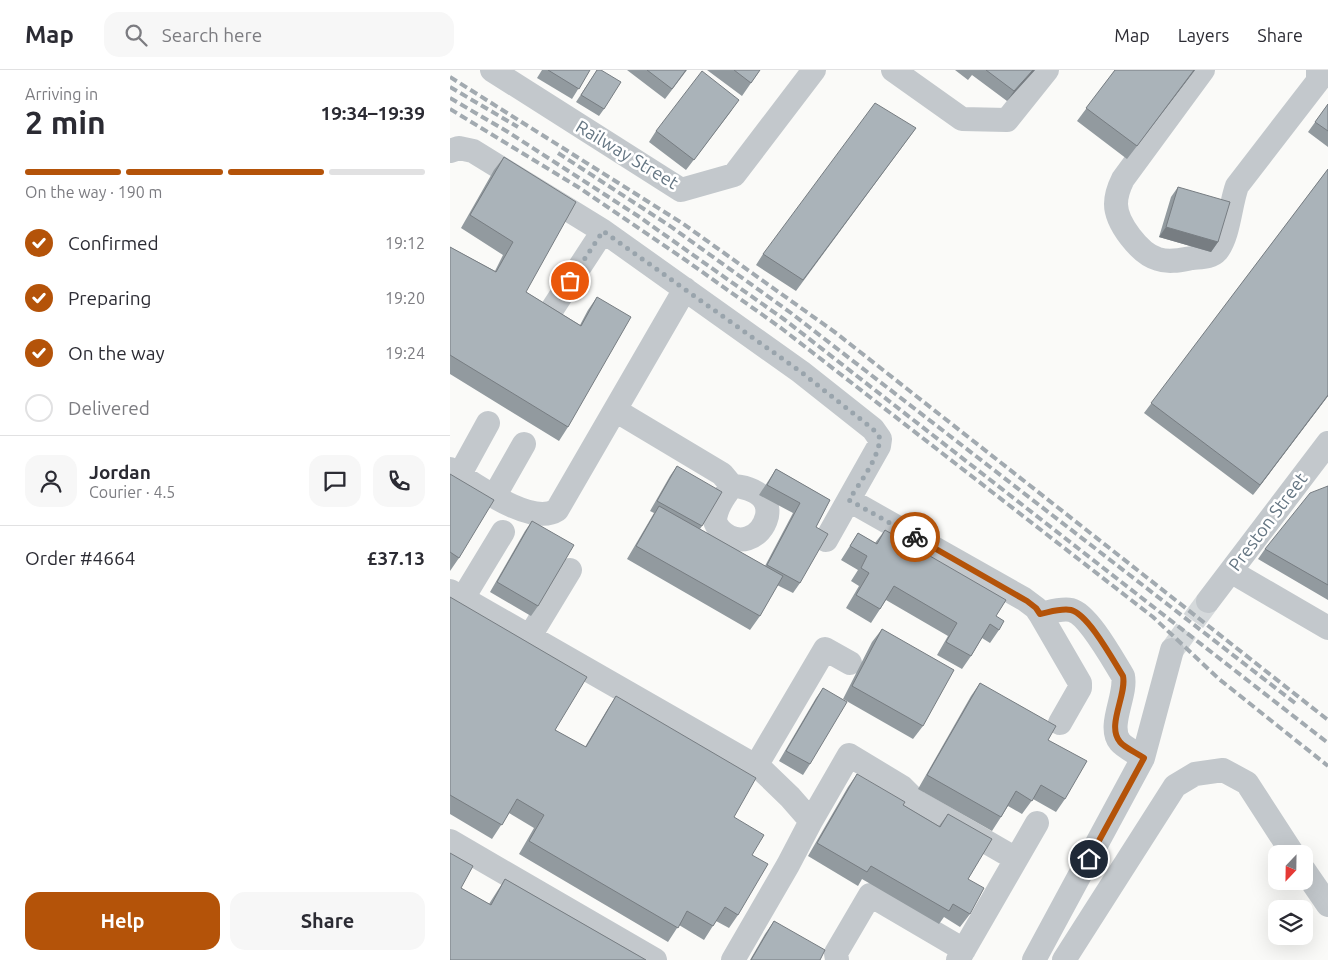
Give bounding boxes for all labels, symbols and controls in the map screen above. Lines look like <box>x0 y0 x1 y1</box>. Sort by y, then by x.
search box <box>104 12 454 57</box>
text: Map <box>25 21 74 48</box>
icon: search <box>122 21 150 49</box>
text: Search here <box>162 24 262 46</box>
text: Map <box>1114 25 1150 45</box>
text: Layers <box>1178 25 1229 45</box>
text: Share <box>1257 25 1303 45</box>
text: Arriving in <box>25 85 98 103</box>
text: 19:34–19:39 <box>320 102 425 124</box>
text: 2 min <box>25 104 106 140</box>
street label: Railway Street <box>573 116 682 193</box>
text: On the way · 190 m <box>25 183 162 201</box>
icon: check <box>25 229 53 257</box>
text: Confirmed <box>68 232 159 254</box>
text: 19:12 <box>385 234 425 252</box>
pin <box>549 260 591 302</box>
icon: bag <box>556 267 584 295</box>
icon: check <box>25 284 53 312</box>
text: Preparing <box>68 287 152 309</box>
text: 19:20 <box>385 289 425 307</box>
icon: check <box>25 339 53 367</box>
text: On the way <box>68 342 165 364</box>
text: 19:24 <box>385 344 425 362</box>
text: Delivered <box>68 397 150 419</box>
button: person <box>25 455 77 507</box>
button: chat <box>309 455 361 507</box>
button: phone <box>373 455 425 507</box>
text: Jordan <box>89 461 151 483</box>
street label: Preston Street <box>1224 468 1311 574</box>
text: Courier · 4.5 <box>89 483 175 501</box>
courier <box>890 512 940 562</box>
icon: bike <box>901 523 929 551</box>
text: Order #4664 <box>25 547 135 569</box>
text: £37.13 <box>367 547 425 569</box>
pin <box>1068 838 1110 880</box>
icon: home <box>1075 845 1103 873</box>
north arrow <box>1268 845 1312 890</box>
map controls <box>1268 845 1313 945</box>
button: Help <box>25 892 220 950</box>
button: Share <box>230 892 425 950</box>
button: layers <box>1268 900 1313 945</box>

